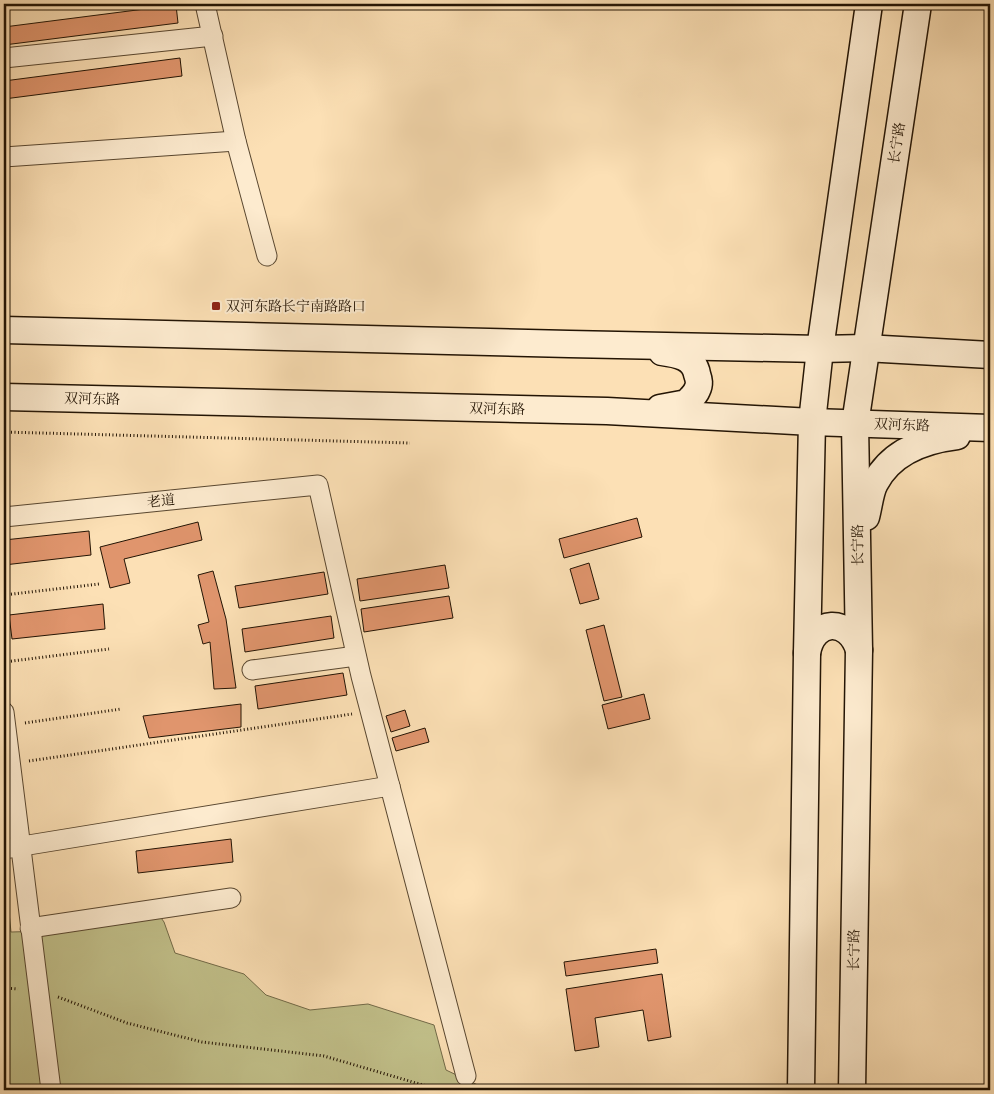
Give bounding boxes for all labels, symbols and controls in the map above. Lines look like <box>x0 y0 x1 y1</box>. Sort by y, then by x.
street label: 长宁路 <box>884 121 910 165</box>
place label: 双河东路长宁南路路口 <box>226 297 366 316</box>
marker: 双河东路长宁南路路口 <box>210 300 222 312</box>
street label: 双河东路 <box>64 389 120 409</box>
street label: 双河东路 <box>469 399 525 419</box>
street label: 双河东路 <box>874 415 930 435</box>
street label: 老道 <box>146 490 176 512</box>
street label: 长宁路 <box>848 524 868 566</box>
street label: 长宁路 <box>844 929 864 971</box>

